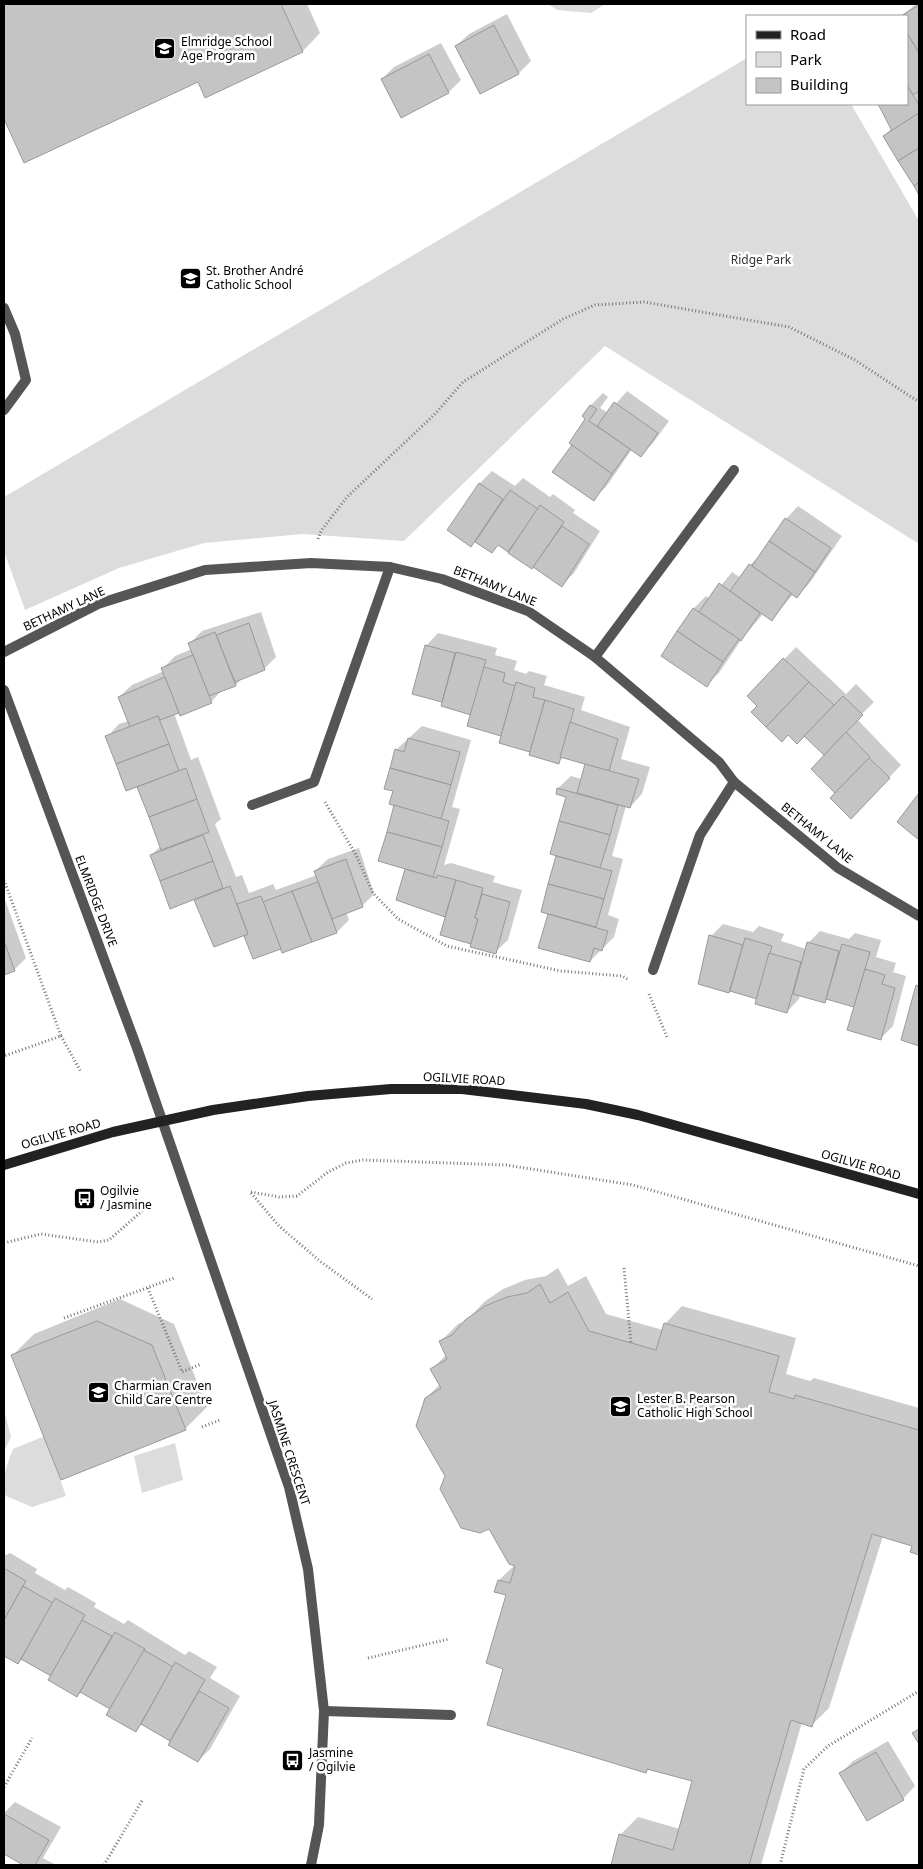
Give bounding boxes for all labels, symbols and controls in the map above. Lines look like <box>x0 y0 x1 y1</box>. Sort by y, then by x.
legend <box>746 15 908 105</box>
text: Road <box>790 24 826 44</box>
place label: Elmridge School Age Program <box>181 33 272 64</box>
school or university icon: Elmridge School Age Program <box>153 37 177 61</box>
text: Park <box>790 49 822 69</box>
text: Building <box>790 74 848 94</box>
park label: Ridge Park <box>731 251 792 268</box>
place label: St. Brother André Catholic School <box>206 262 304 293</box>
school or university icon: St. Brother André Catholic School <box>178 266 202 290</box>
street label: BETHAMY LANE <box>451 561 539 610</box>
street label: BETHAMY LANE <box>20 582 107 635</box>
street label: BETHAMY LANE <box>778 798 857 867</box>
street label: ELMRIDGE DRIVE <box>71 853 122 949</box>
street label: OGILVIE ROAD <box>422 1068 506 1089</box>
street label: OGILVIE ROAD <box>19 1114 103 1153</box>
street label: OGILVIE ROAD <box>819 1145 903 1184</box>
place label: Ogilvie / Jasmine <box>100 1182 152 1213</box>
bus stop icon: Ogilvie / Jasmine <box>72 1186 96 1210</box>
place label: Charmian Craven Child Care Centre <box>114 1377 212 1408</box>
school or university icon: Charmian Craven Child Care Centre <box>86 1381 110 1405</box>
place label: Lester B. Pearson Catholic High School <box>637 1390 753 1421</box>
school or university icon: Lester B. Pearson Catholic High School <box>609 1394 633 1418</box>
street label: JASMINE CRESCENT <box>264 1397 315 1508</box>
place label: Jasmine / Ogilvie <box>308 1744 356 1775</box>
bus stop icon: Jasmine / Ogilvie <box>281 1748 305 1772</box>

